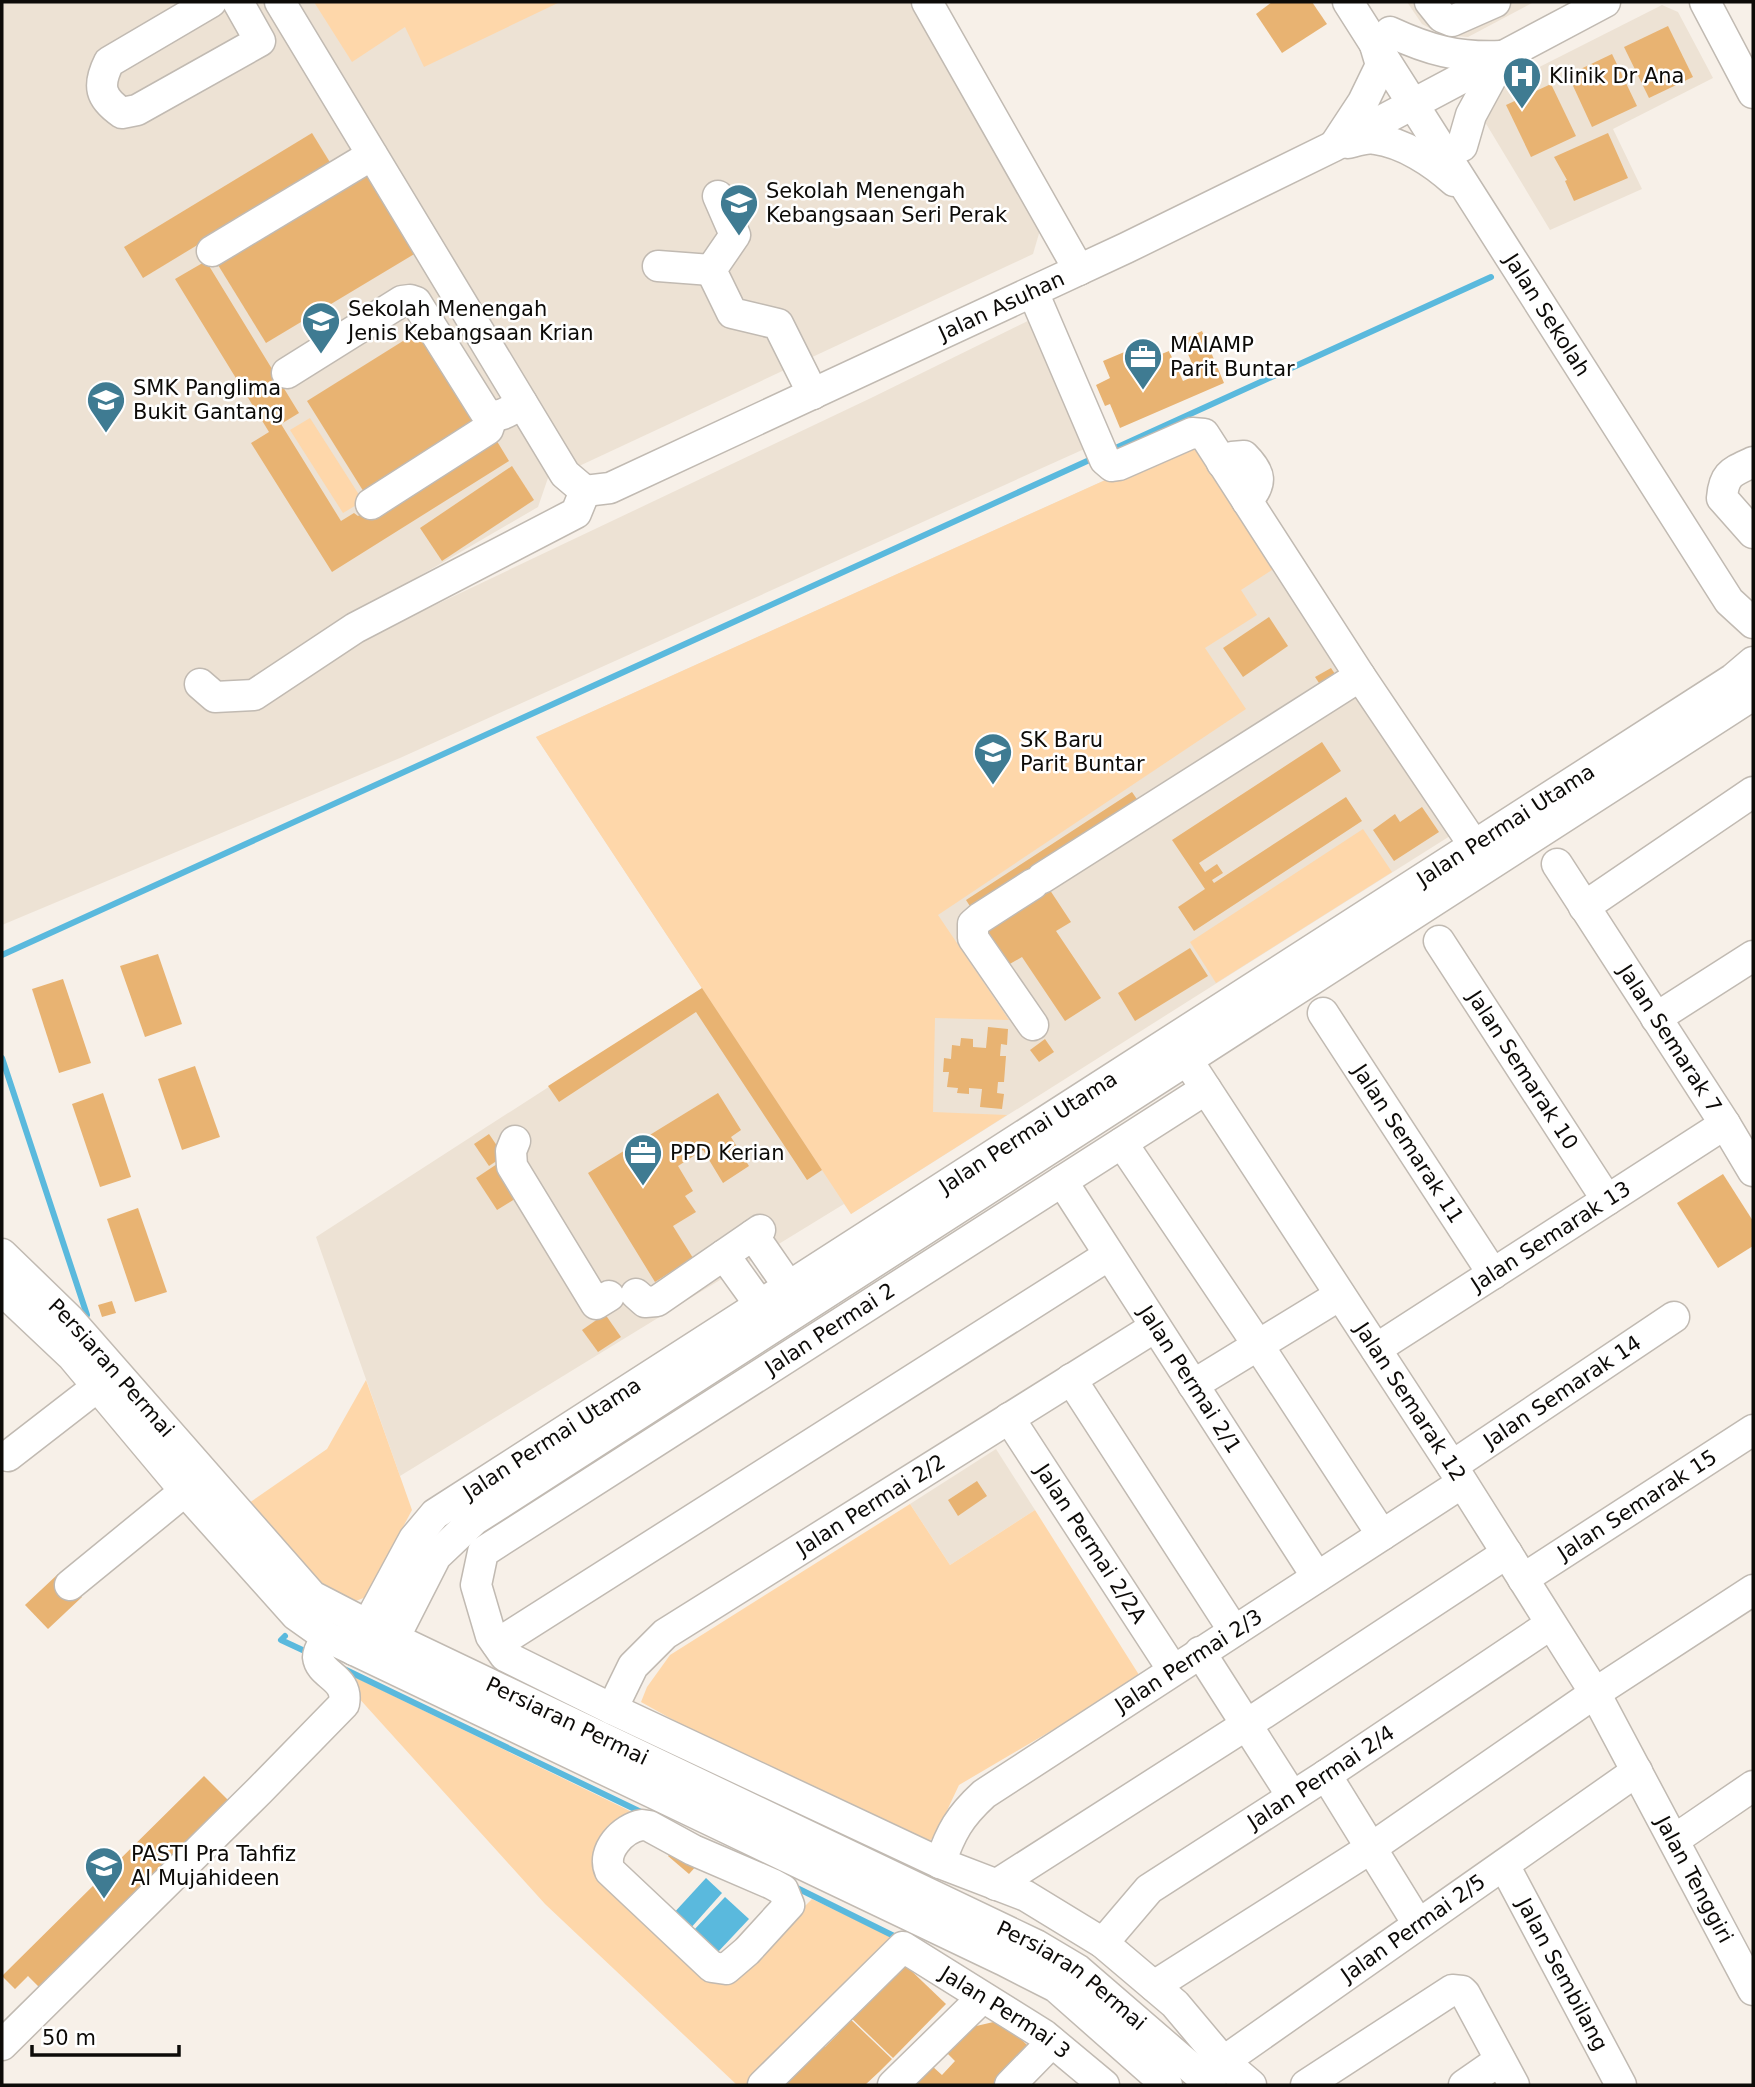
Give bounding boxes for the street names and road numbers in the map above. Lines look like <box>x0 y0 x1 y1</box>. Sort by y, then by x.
street label: Jalan Sekolah <box>1498 248 1595 381</box>
street label: Jalan Asuhan <box>933 266 1068 346</box>
street label: Jalan Permai Utama <box>1411 759 1599 892</box>
street label: Jalan Semarak 7 <box>1612 959 1726 1117</box>
street label: Jalan Semarak 10 <box>1461 985 1583 1154</box>
street label: Jalan Semarak 11 <box>1347 1058 1469 1228</box>
street label: Jalan Permai Utama <box>933 1067 1121 1200</box>
street label: Jalan Semarak 13 <box>1465 1176 1635 1297</box>
street label: Jalan Permai 2 <box>759 1278 899 1381</box>
street label: Persiaran Permai <box>44 1294 179 1442</box>
street label: Jalan Permai 2/1 <box>1132 1300 1246 1458</box>
street label: Jalan Semarak 12 <box>1349 1316 1471 1486</box>
street label: Jalan Semarak 14 <box>1477 1330 1646 1454</box>
street label: Jalan Permai Utama <box>457 1373 645 1506</box>
street label: Jalan Semarak 15 <box>1552 1445 1721 1566</box>
street label: Jalan Permai 2/2 <box>790 1450 949 1562</box>
street label: Jalan Permai 2/2A <box>1029 1458 1152 1628</box>
street label: Jalan Permai 2/3 <box>1109 1604 1267 1719</box>
street label: Persiaran Permai <box>482 1672 652 1770</box>
street label: Jalan Permai 2/4 <box>1242 1721 1399 1835</box>
street label: Jalan Tenggiri <box>1650 1810 1738 1947</box>
street label: Jalan Permai 2/5 <box>1335 1869 1490 1988</box>
street label: Jalan Sembilang <box>1511 1892 1613 2055</box>
street label: Persiaran Permai <box>993 1916 1151 2035</box>
street label: Jalan Permai 3 <box>934 1960 1075 2064</box>

